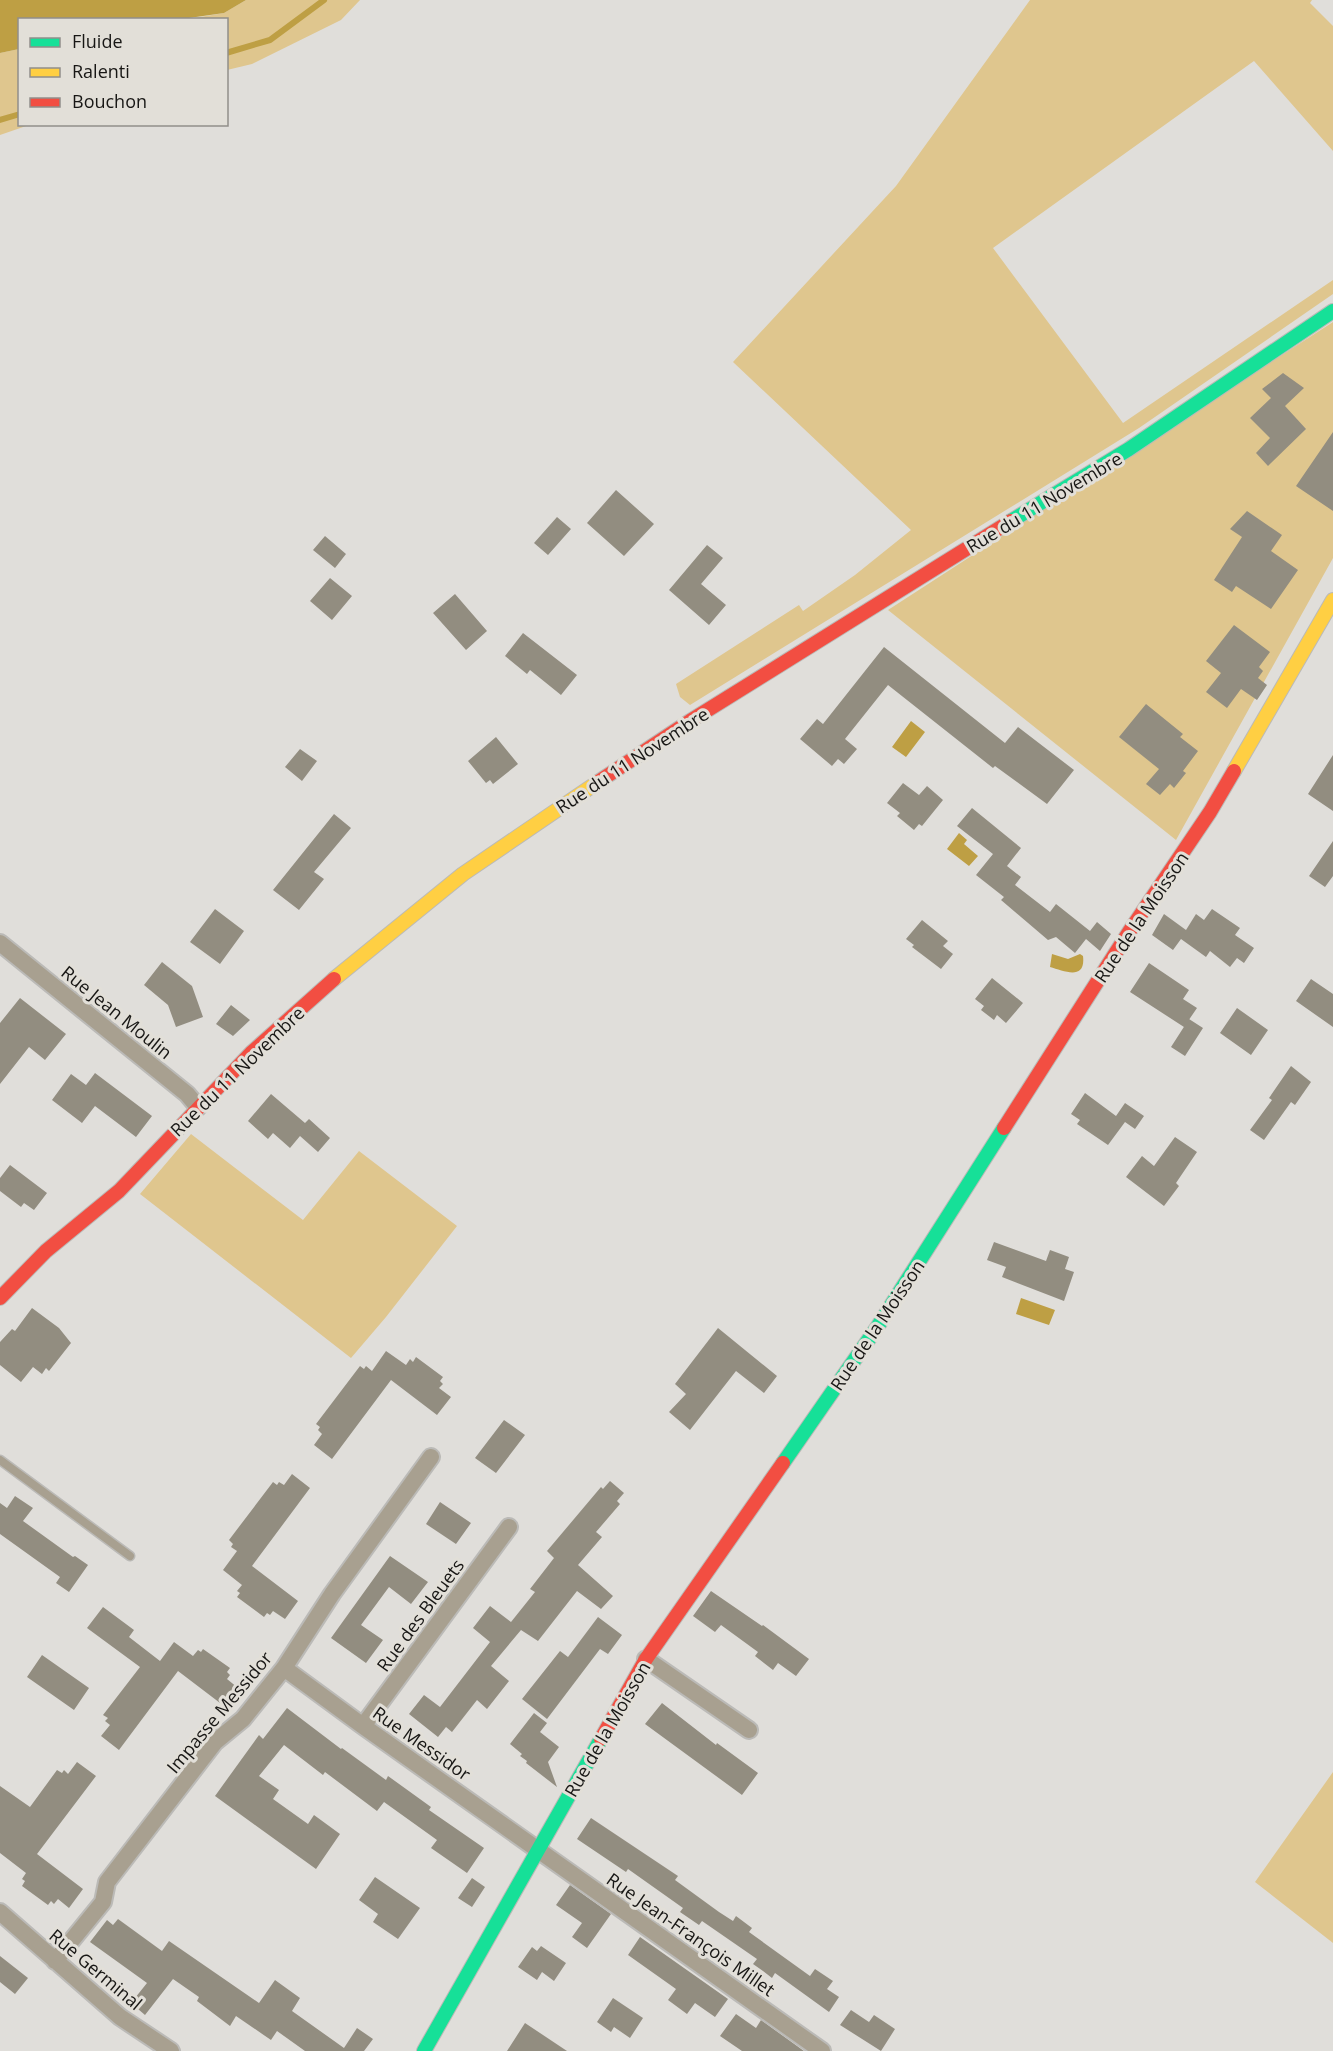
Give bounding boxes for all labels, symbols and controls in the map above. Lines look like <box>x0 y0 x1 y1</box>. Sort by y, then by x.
legend <box>18 18 228 126</box>
text: Fluide <box>72 29 123 53</box>
text: Ralenti <box>72 59 130 83</box>
text: Bouchon <box>72 89 147 113</box>
street label: Rue du 11 Novembre <box>962 446 1126 558</box>
street label: Rue du 11 Novembre <box>551 702 713 818</box>
street label: Rue de la Moisson <box>1088 847 1194 987</box>
street label: Rue Jean Moulin <box>57 960 177 1064</box>
street label: Rue du 11 Novembre <box>165 1001 309 1141</box>
street label: Rue de la Moisson <box>824 1255 930 1395</box>
street label: Rue des Bleuets <box>371 1554 469 1676</box>
street label: Impasse Messidor <box>161 1646 277 1778</box>
street label: Rue de la Moisson <box>558 1657 656 1801</box>
street label: Rue Messidor <box>368 1700 476 1786</box>
street label: Rue Jean-François Millet <box>602 1867 780 2001</box>
street label: Rue Germinal <box>45 1923 147 2015</box>

